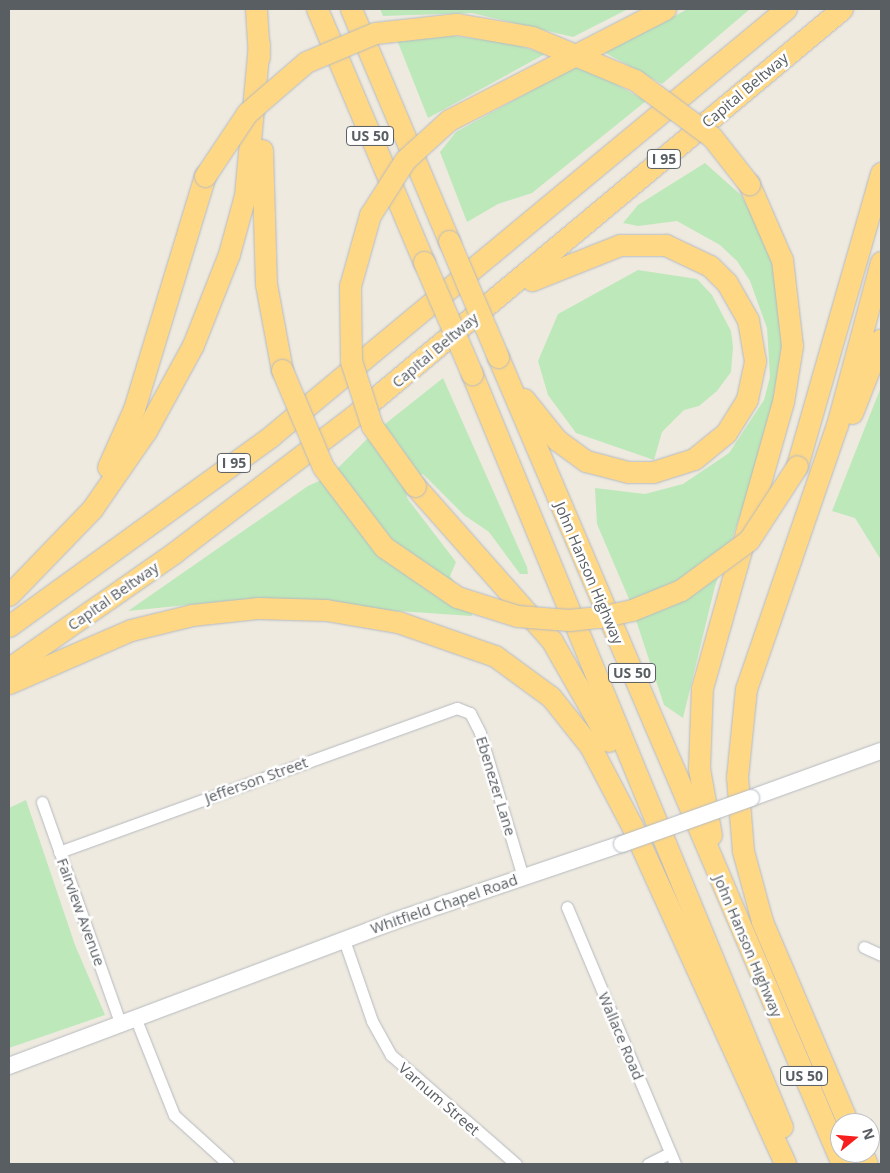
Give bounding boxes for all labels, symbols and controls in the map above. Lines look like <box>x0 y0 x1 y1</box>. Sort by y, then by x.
street label: Capital Beltway <box>698 49 792 131</box>
road number: US 50 <box>345 124 395 148</box>
road number: I 95 <box>646 148 682 170</box>
street label: Capital Beltway <box>388 309 482 391</box>
road number: I 95 <box>216 452 252 474</box>
street label: John Hanson Highway <box>551 499 627 647</box>
street label: Capital Beltway <box>64 558 162 634</box>
road number: US 50 <box>607 661 657 684</box>
street label: Ebenezer Lane <box>472 734 520 838</box>
street label: Jefferson Street <box>202 753 310 807</box>
street label: Fairview Avenue <box>53 856 109 968</box>
street label: Whitfield Chapel Road <box>368 870 520 938</box>
street label: John Hanson Highway <box>710 872 786 1020</box>
street label: Wallace Road <box>594 989 648 1083</box>
street label: Varnum Street <box>395 1059 483 1139</box>
road number: US 50 <box>779 1064 829 1088</box>
north arrow <box>830 1113 880 1163</box>
text: N <box>858 1126 880 1142</box>

